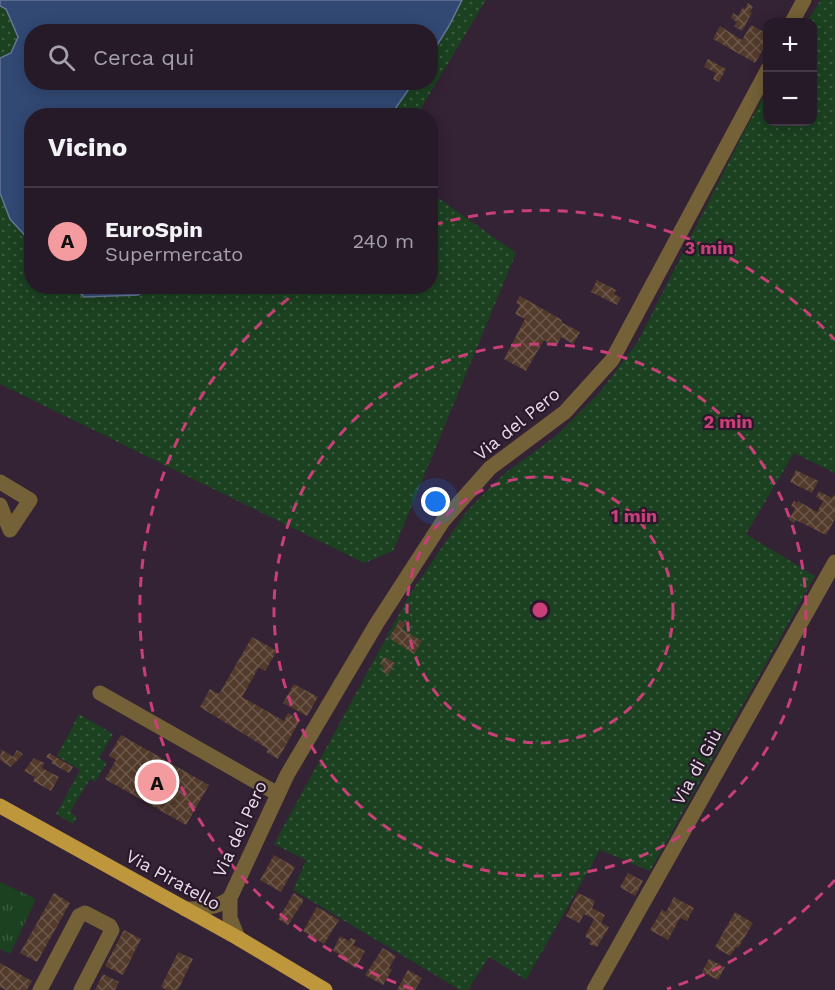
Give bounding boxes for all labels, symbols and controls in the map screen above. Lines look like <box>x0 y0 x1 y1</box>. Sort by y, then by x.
map controls <box>763 18 817 126</box>
button: + <box>763 18 817 72</box>
search box <box>24 24 438 90</box>
icon: search <box>45 41 78 74</box>
text: Cerca qui <box>93 45 194 70</box>
button: − <box>763 72 817 126</box>
text: Vicino <box>48 132 127 162</box>
text: EuroSpin <box>105 217 203 242</box>
text: A <box>61 229 74 253</box>
text: 240 m <box>352 229 414 253</box>
text: 3 min <box>684 237 734 258</box>
text: Supermercato <box>105 242 243 266</box>
street label: Via del Pero <box>470 383 564 465</box>
text: 2 min <box>703 411 753 432</box>
your location <box>421 487 450 516</box>
text: 1 min <box>611 505 657 526</box>
centre of rings <box>530 600 550 620</box>
street label: Via di Giù <box>667 725 726 808</box>
pin: A <box>138 760 176 804</box>
street label: Via del Pero <box>208 777 271 880</box>
street label: Via Piratello <box>122 845 224 914</box>

